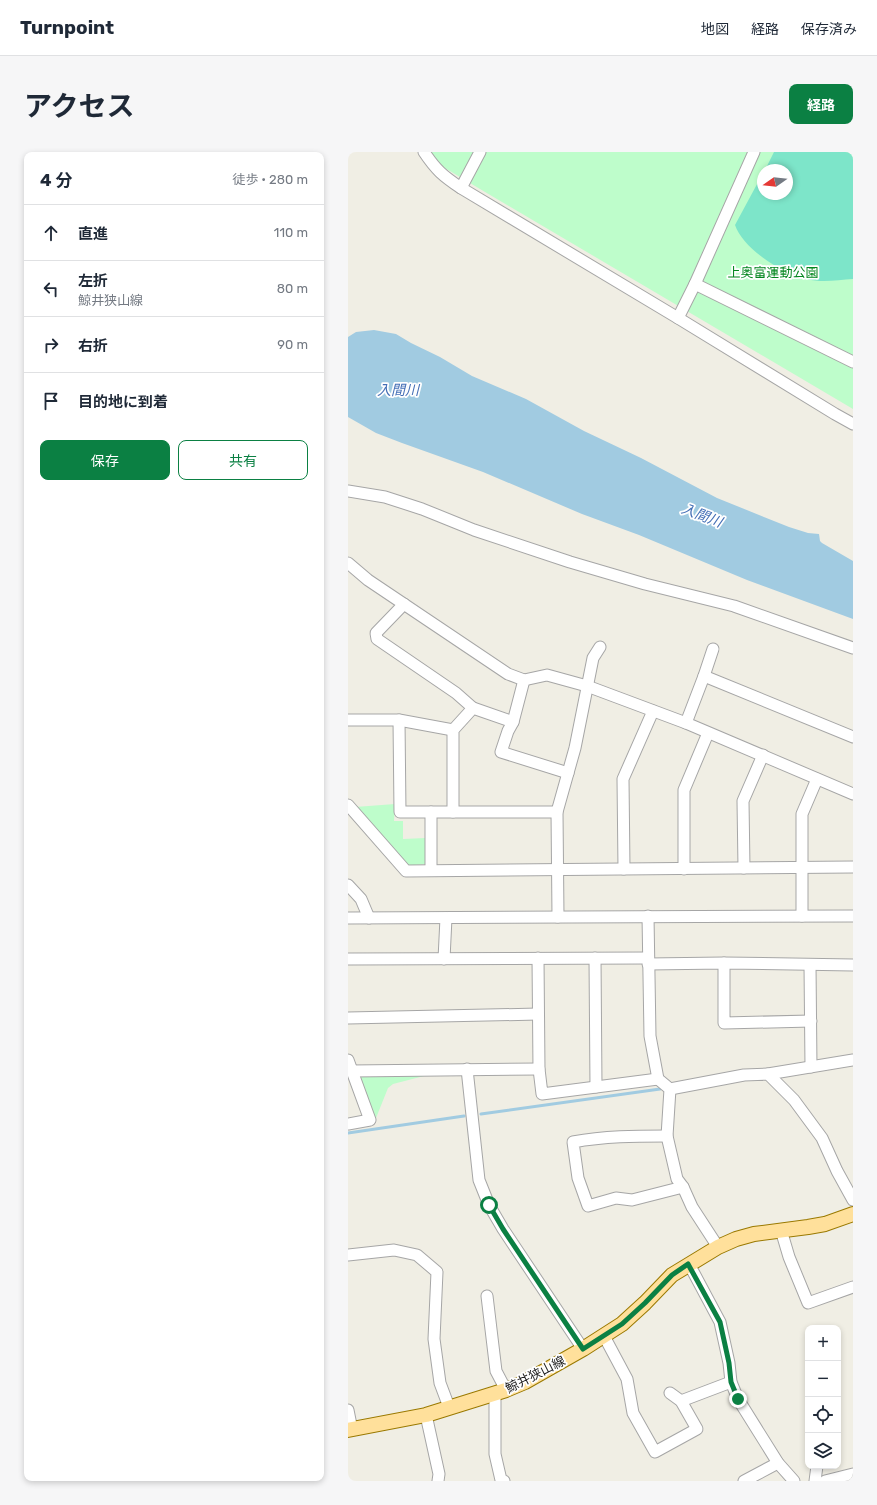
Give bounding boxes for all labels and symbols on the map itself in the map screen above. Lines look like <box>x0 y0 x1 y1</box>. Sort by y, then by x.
north arrow <box>757 164 793 200</box>
park label: 上奥富運動公園 <box>727 265 819 280</box>
water label: 入間川 <box>377 382 421 399</box>
water label: 入間川 <box>679 500 726 532</box>
route start <box>480 1196 498 1214</box>
street label: 鯨井狭山線 <box>503 1353 568 1396</box>
route end <box>729 1390 747 1408</box>

